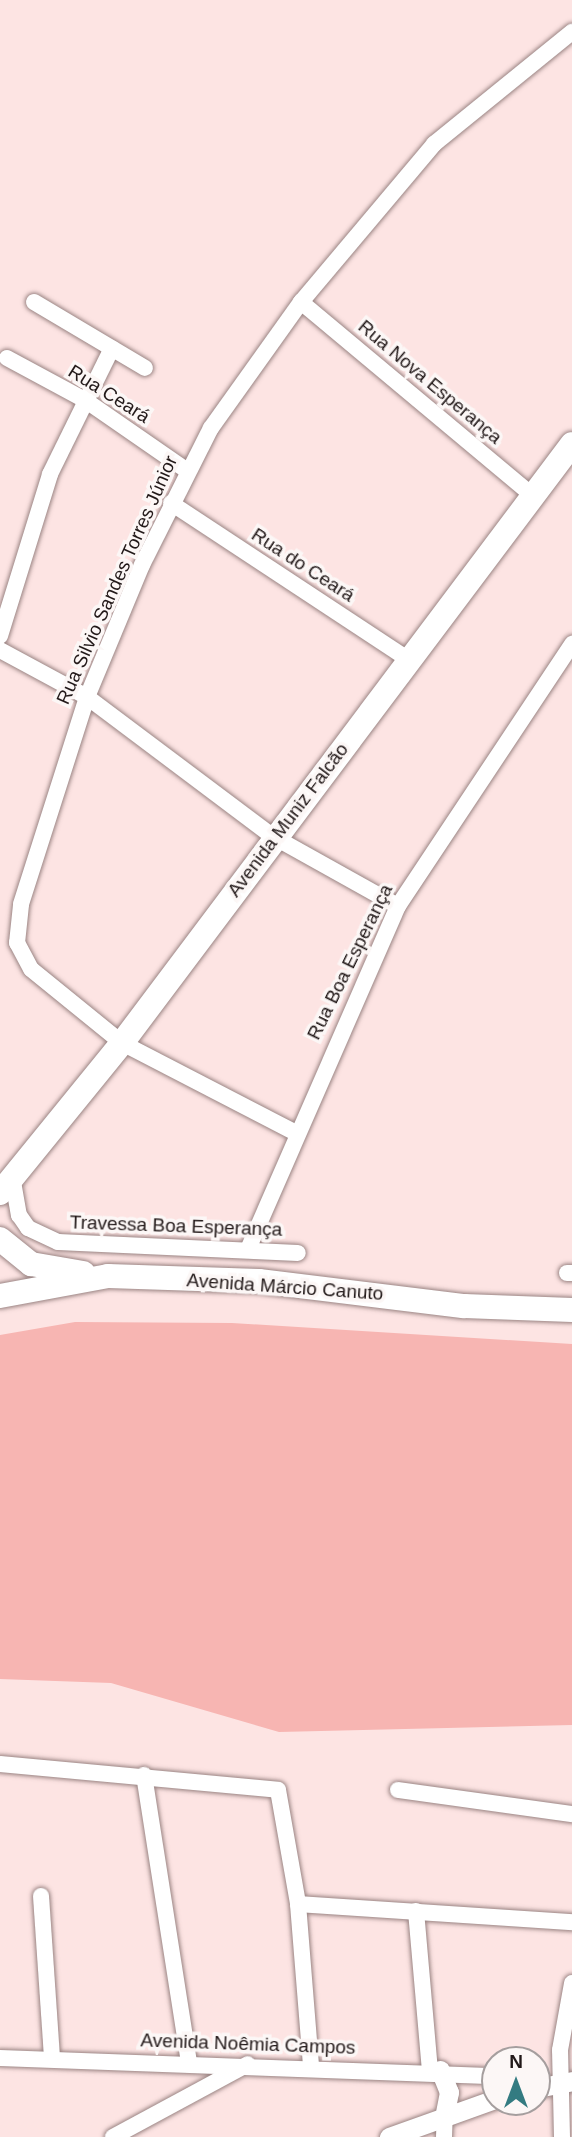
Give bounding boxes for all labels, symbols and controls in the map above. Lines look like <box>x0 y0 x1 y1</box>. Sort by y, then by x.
street label: Rua Nova Esperança <box>353 315 507 449</box>
street label: Rua Ceará <box>64 360 154 428</box>
street label: Rua Silvio Sandes Torres Júnior <box>52 452 182 708</box>
street label: Rua do Ceará <box>247 523 359 607</box>
street label: Avenida Muniz Falcão <box>223 739 353 901</box>
street label: Rua Boa Esperança <box>302 881 398 1043</box>
street label: Travessa Boa Esperança <box>69 1211 283 1241</box>
street label: Avenida Márcio Canuto <box>186 1269 384 1305</box>
street label: Avenida Noêmia Campos <box>140 2029 356 2059</box>
north arrow <box>481 2046 551 2116</box>
text: N <box>509 2051 523 2072</box>

